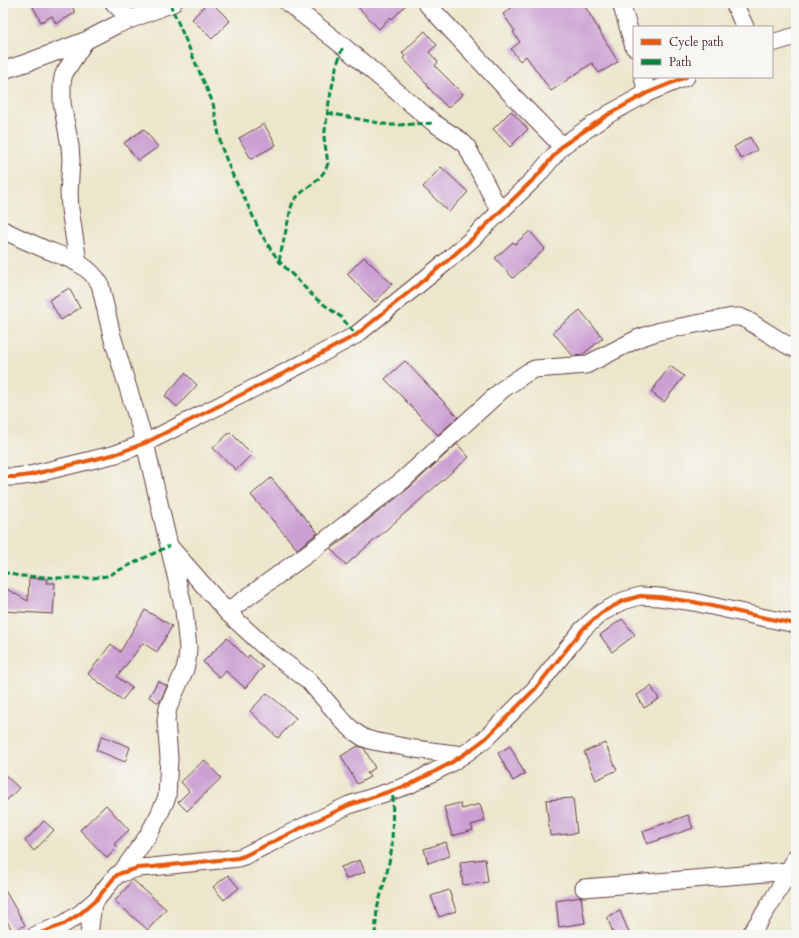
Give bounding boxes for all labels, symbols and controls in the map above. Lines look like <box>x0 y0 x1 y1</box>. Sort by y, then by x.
legend <box>633 26 773 78</box>
text: Cycle path <box>669 34 724 50</box>
text: Path <box>669 54 692 70</box>

